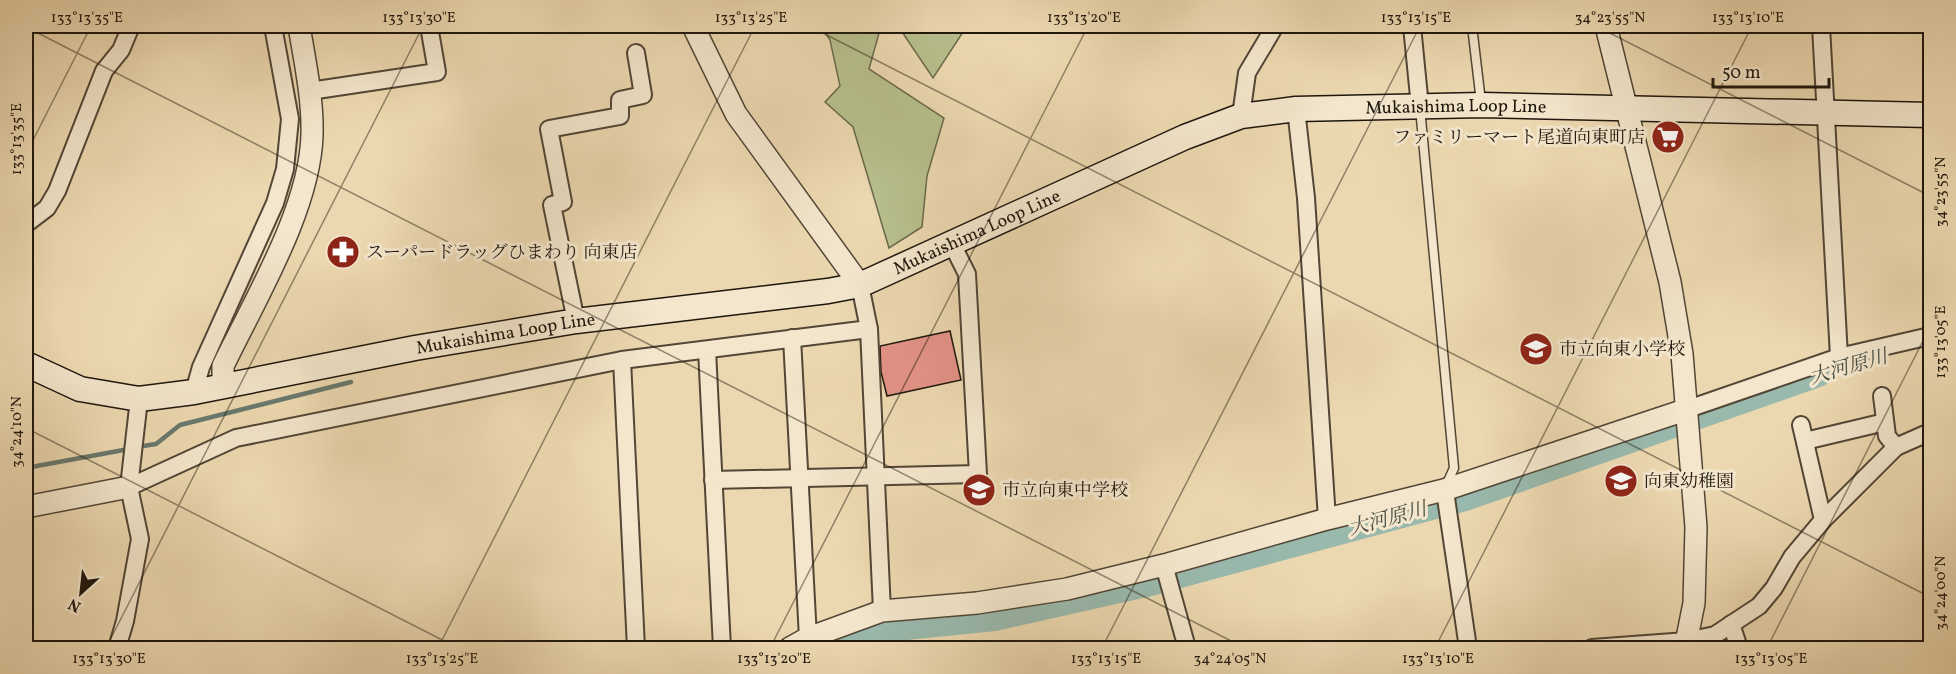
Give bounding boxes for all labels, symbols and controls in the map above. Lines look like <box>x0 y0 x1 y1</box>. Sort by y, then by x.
text: 133°13'35"E <box>51 8 123 29</box>
text: 133°13'30"E <box>382 8 456 29</box>
text: 133°13'25"E <box>715 8 787 29</box>
text: 133°13'20"E <box>1047 8 1121 29</box>
text: 133°13'15"E <box>1381 8 1451 29</box>
text: 34°23'55"N <box>1575 8 1645 29</box>
text: 133°13'10"E <box>1712 8 1784 29</box>
scale bar <box>1713 51 1828 89</box>
text: 50 m <box>1722 61 1761 86</box>
street label: Mukaishima Loop Line <box>1365 94 1547 122</box>
text: 133°13'35"E <box>7 103 28 175</box>
supermarket icon: ファミリーマート尾道向東町店 <box>1650 119 1686 155</box>
place label: ファミリーマート尾道向東町店 <box>1393 126 1645 151</box>
text: 34°23'55"N <box>1931 157 1952 227</box>
street label: Mukaishima Loop Line <box>890 184 1065 282</box>
pharmacy icon: スーパードラッグひまわり 向東店 <box>325 234 361 270</box>
place label: スーパードラッグひまわり 向東店 <box>366 241 637 266</box>
text: 133°13'05"E <box>1931 305 1952 379</box>
street label: Mukaishima Loop Line <box>414 308 597 362</box>
school or university icon: 市立向東小学校 <box>1518 331 1554 367</box>
place label: 市立向東小学校 <box>1559 338 1685 363</box>
water label: 大河原川 <box>1806 343 1893 392</box>
text: 34°24'10"N <box>7 396 28 468</box>
school or university icon: 向東幼稚園 <box>1603 463 1639 499</box>
place label: 向東幼稚園 <box>1644 470 1734 495</box>
school or university icon: 市立向東中学校 <box>961 472 997 508</box>
place label: 市立向東中学校 <box>1002 479 1128 504</box>
water label: 大河原川 <box>1345 496 1432 544</box>
text: 34°24'00"N <box>1931 556 1952 630</box>
north arrow <box>51 563 111 623</box>
text: N <box>65 592 85 617</box>
text: 133°13'30"E <box>72 649 146 670</box>
text: 133°13'25"E <box>406 649 478 670</box>
text: 133°13'20"E <box>737 649 811 670</box>
text: 133°13'15"E <box>1071 649 1141 670</box>
text: 34°24'05"N <box>1194 649 1266 670</box>
text: 133°13'10"E <box>1402 649 1474 670</box>
text: 133°13'05"E <box>1734 649 1808 670</box>

